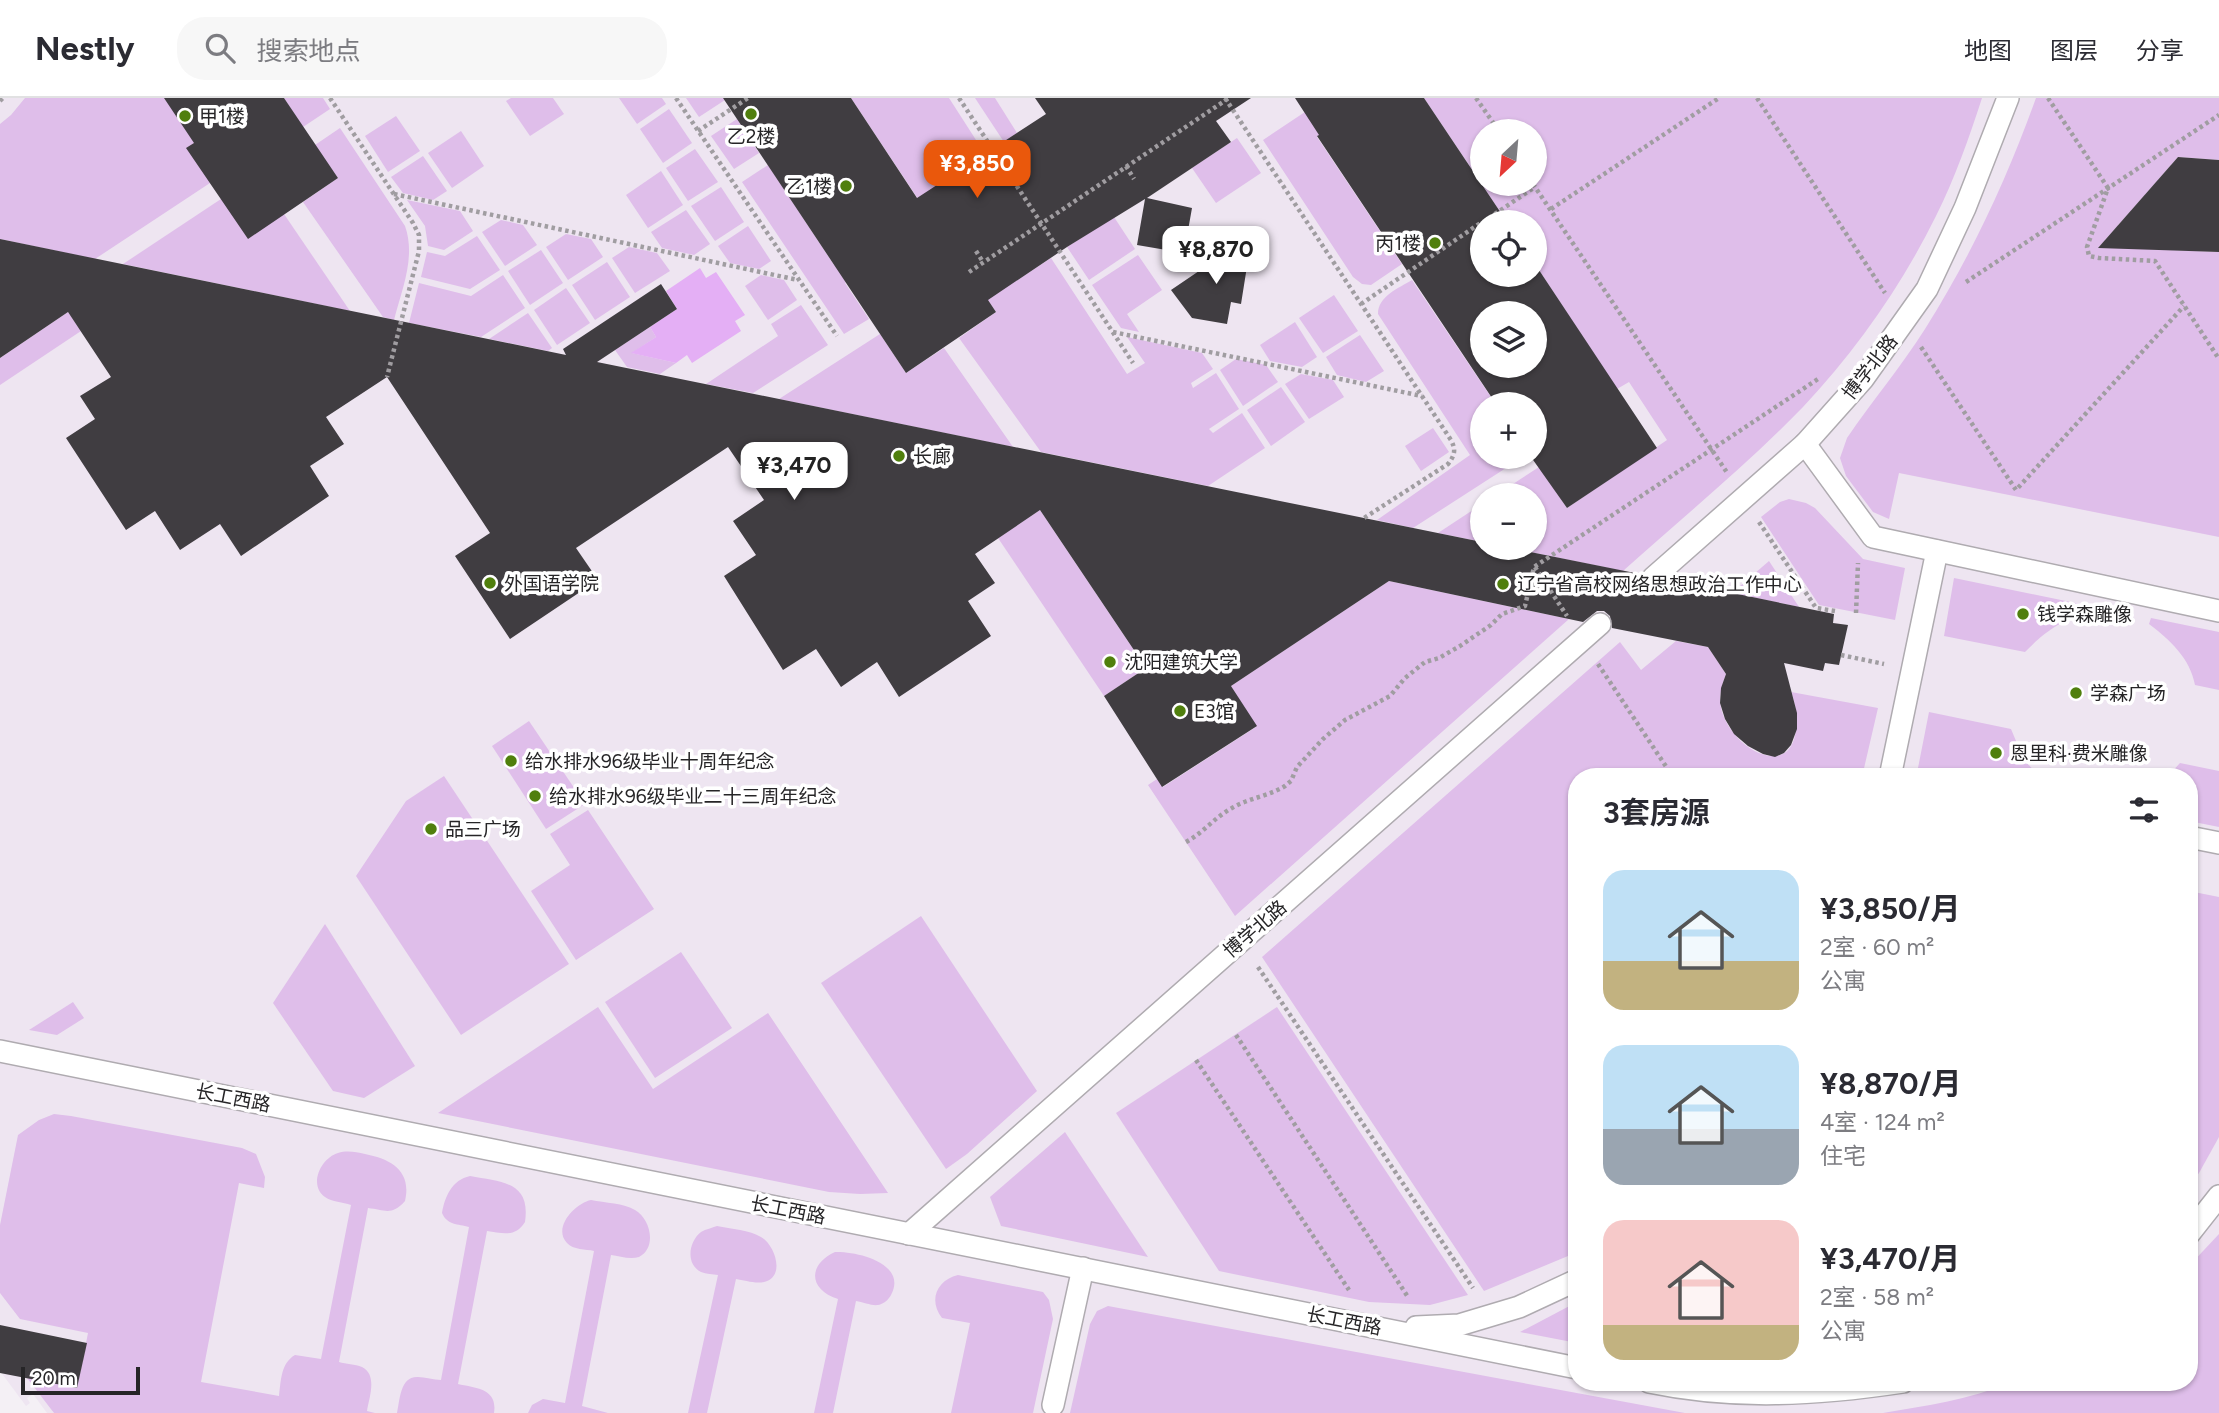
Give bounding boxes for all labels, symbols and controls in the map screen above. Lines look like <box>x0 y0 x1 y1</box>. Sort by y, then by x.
search box <box>177 17 667 80</box>
text: Nestly <box>35 29 135 68</box>
icon: search <box>201 29 239 67</box>
text: 搜索地点 <box>257 35 361 67</box>
text: 地图 <box>1964 36 2012 65</box>
text: 图层 <box>2050 36 2098 65</box>
text: 分享 <box>2136 36 2184 65</box>
place label: 甲1楼 <box>199 105 245 128</box>
marker: 乙2楼 <box>743 106 759 122</box>
marker: 甲1楼 <box>177 108 193 124</box>
north arrow <box>1470 119 1547 196</box>
map controls <box>1470 119 1547 560</box>
place label: 乙2楼 <box>727 125 775 148</box>
pin: ¥3,850 <box>920 140 1034 200</box>
text: ¥3,850 <box>940 149 1014 177</box>
place label: 乙1楼 <box>786 175 832 198</box>
marker: 乙1楼 <box>838 178 854 194</box>
button: locate <box>1470 210 1547 287</box>
pin: ¥8,870 <box>1159 226 1273 286</box>
place label: 丙1楼 <box>1375 232 1421 255</box>
text: ¥8,870 <box>1178 235 1254 263</box>
marker: 丙1楼 <box>1427 235 1443 251</box>
button: layers <box>1470 301 1547 378</box>
street label: 博学北路 <box>1838 330 1902 404</box>
button: + <box>1470 392 1547 469</box>
pin: ¥3,470 <box>737 442 851 502</box>
place label: 长廊 <box>913 445 951 468</box>
marker: 长廊 <box>891 448 907 464</box>
text: ¥3,470 <box>757 451 831 479</box>
button: − <box>1470 483 1547 560</box>
place label: 外国语学院 <box>504 572 599 595</box>
place label: 辽宁省高校网络思想政治工作中心 <box>1517 573 1802 596</box>
marker: 外国语学院 <box>482 575 498 591</box>
marker: 辽宁省高校网络思想政治工作中心 <box>1495 576 1511 592</box>
place label: 钱学森雕像 <box>2037 603 2132 626</box>
marker: 钱学森雕像 <box>2015 606 2031 622</box>
place label: 沈阳建筑大学 <box>1124 651 1238 674</box>
marker: 沈阳建筑大学 <box>1102 654 1118 670</box>
place label: 学森广场 <box>2090 682 2166 705</box>
marker: 学森广场 <box>2068 685 2084 701</box>
place label: E3馆 <box>1194 700 1235 723</box>
marker: E3馆 <box>1172 703 1188 719</box>
place label: 恩里科·费米雕像 <box>2010 742 2148 765</box>
marker: 恩里科·费米雕像 <box>1988 745 2004 761</box>
place label: 给水排水96级毕业十周年纪念 <box>525 750 775 773</box>
marker: 给水排水96级毕业十周年纪念 <box>503 753 519 769</box>
place label: 给水排水96级毕业二十三周年纪念 <box>549 785 837 808</box>
marker: 给水排水96级毕业二十三周年纪念 <box>527 788 543 804</box>
icon: filters <box>2125 791 2163 829</box>
text: 3套房源 <box>1603 794 1710 831</box>
place label: 品三广场 <box>445 818 521 841</box>
marker: 品三广场 <box>423 821 439 837</box>
text: ¥3,850/月 <box>1820 890 1960 927</box>
street label: 博学北路 <box>1219 895 1291 963</box>
icon: home <box>1659 898 1743 982</box>
text: 2室 · 60 m² <box>1820 933 1934 961</box>
text: 公寓 <box>1820 967 1866 995</box>
text: ¥8,870/月 <box>1820 1065 1961 1102</box>
icon: home <box>1659 1073 1743 1157</box>
street label: 长工西路 <box>193 1079 273 1117</box>
text: 4室 · 124 m² <box>1820 1108 1945 1136</box>
text: 住宅 <box>1820 1142 1866 1170</box>
street label: 长工西路 <box>748 1191 828 1229</box>
text: ¥3,470/月 <box>1820 1240 1960 1277</box>
icon: home <box>1659 1248 1743 1332</box>
text: 2室 · 58 m² <box>1820 1283 1934 1311</box>
street label: 长工西路 <box>1304 1302 1384 1340</box>
text: 公寓 <box>1820 1317 1866 1345</box>
scale bar <box>21 1364 140 1396</box>
text: 20 m <box>32 1367 76 1390</box>

